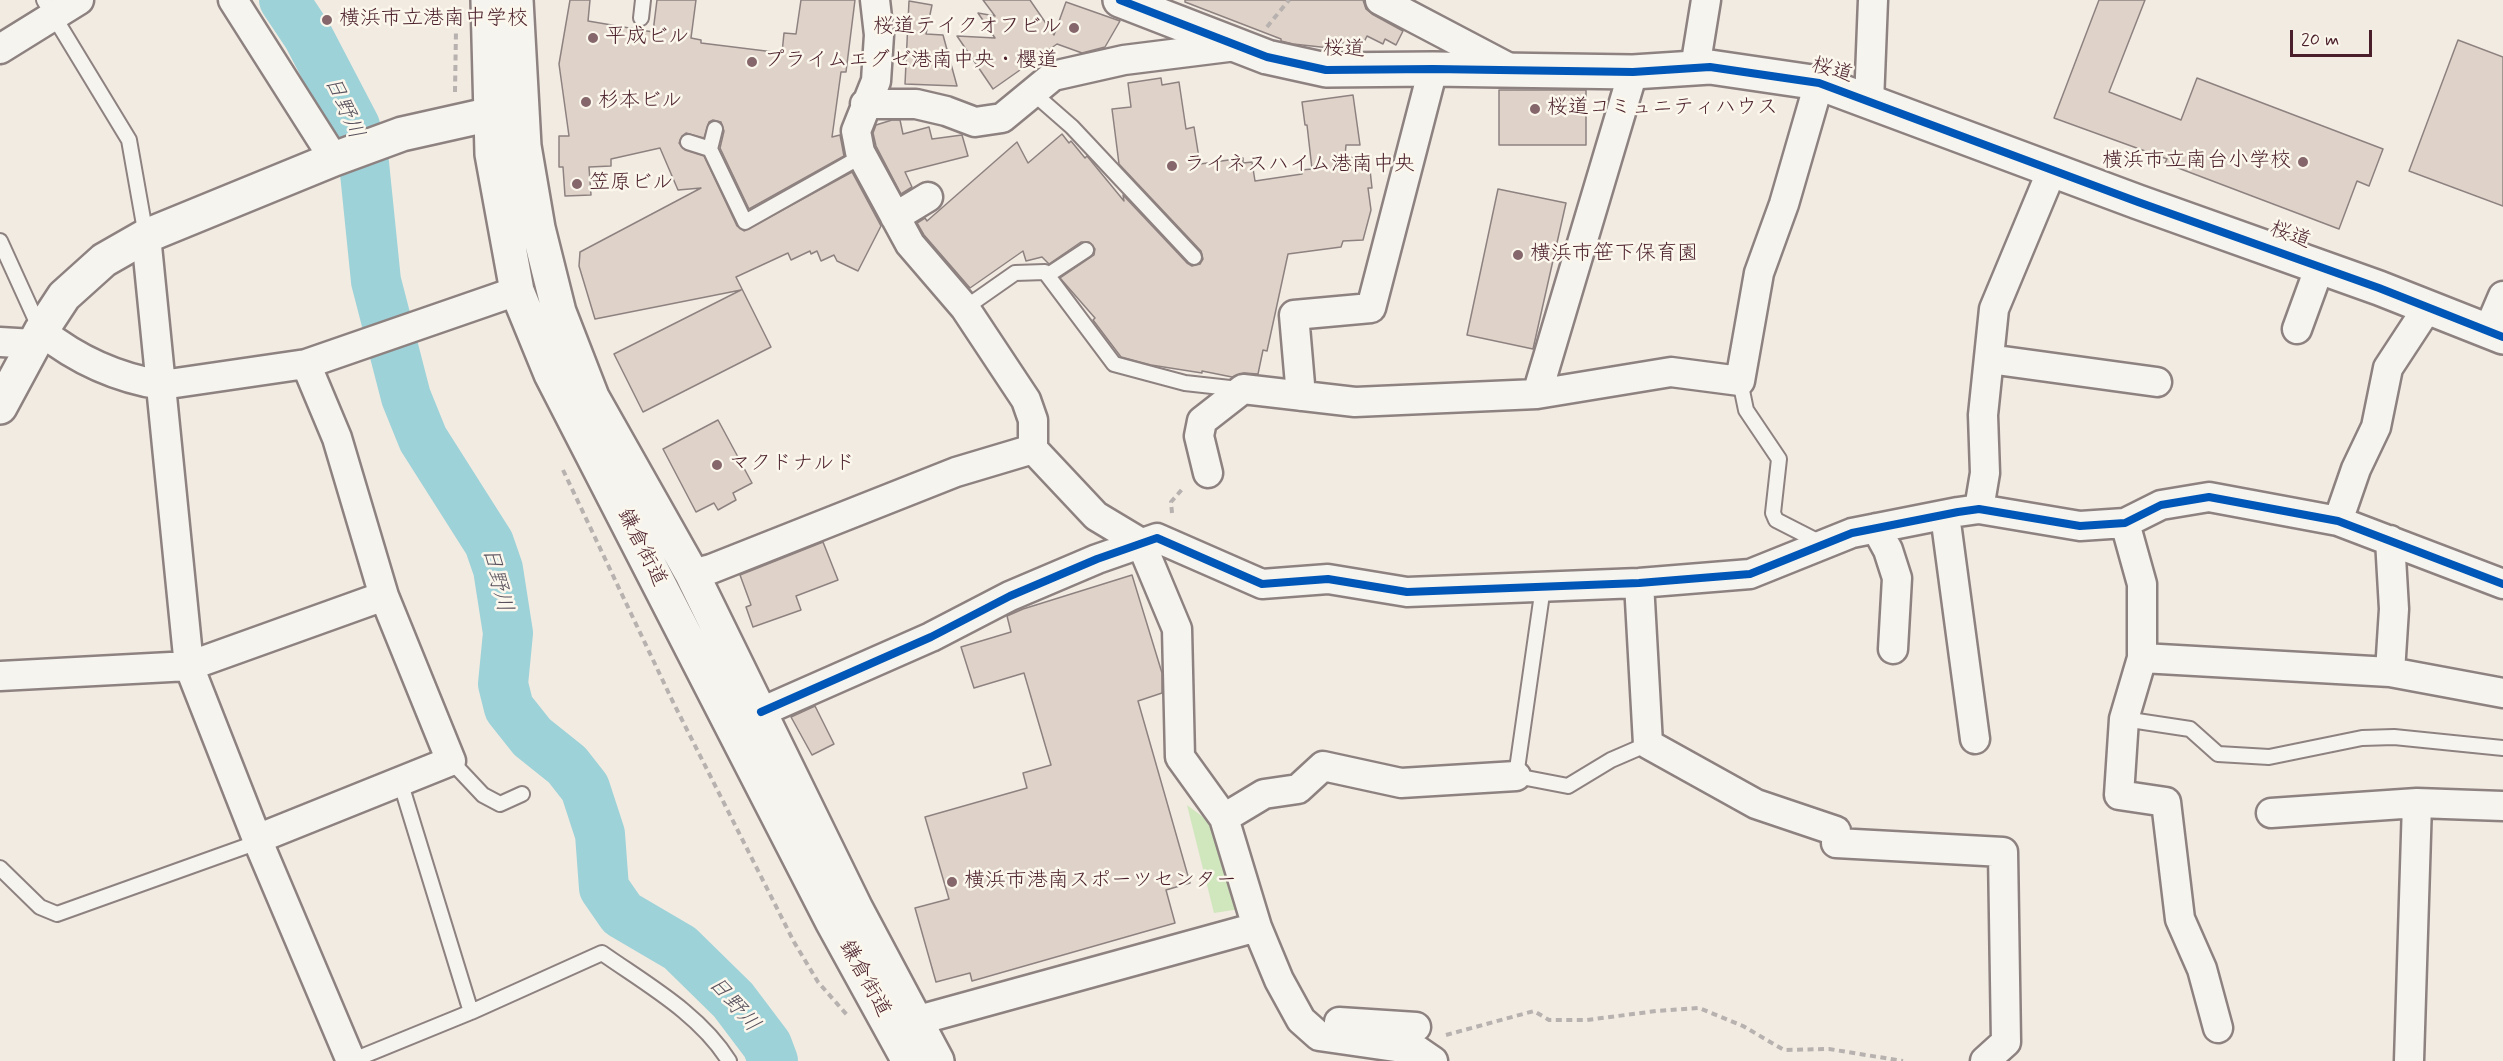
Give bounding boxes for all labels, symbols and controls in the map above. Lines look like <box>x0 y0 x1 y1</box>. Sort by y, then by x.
place label: 横浜市立港南中学校 <box>339 7 528 33</box>
marker: 横浜市立港南中学校 <box>320 13 334 27</box>
place label: 桜道テイクオフビル <box>873 15 1062 41</box>
scale bar <box>2293 18 2376 56</box>
marker: 桜道テイクオフビル <box>1067 21 1081 35</box>
place label: 平成ビル <box>605 25 689 51</box>
text: 20 m <box>2301 28 2339 52</box>
marker: 平成ビル <box>586 31 600 45</box>
street label: 桜道 <box>1323 37 1365 63</box>
place label: プライムエグゼ港南中央・櫻道 <box>764 49 1058 75</box>
street label: 桜道 <box>1808 53 1856 89</box>
marker: プライムエグゼ港南中央・櫻道 <box>745 55 759 69</box>
water label: 日野川 <box>318 72 368 144</box>
place label: 杉本ビル <box>598 89 682 115</box>
marker: 杉本ビル <box>579 95 593 109</box>
place label: 桜道コミュニティハウス <box>1547 96 1778 122</box>
marker: 桜道コミュニティハウス <box>1528 102 1542 116</box>
place label: 横浜市立南台小学校 <box>2102 149 2291 175</box>
place label: ライネスハイム港南中央 <box>1184 153 1415 179</box>
marker: 横浜市立南台小学校 <box>2296 155 2310 169</box>
marker: ライネスハイム港南中央 <box>1165 159 1179 173</box>
place label: 笠原ビル <box>589 171 673 197</box>
marker: 笠原ビル <box>570 177 584 191</box>
street label: 桜道 <box>2266 217 2314 255</box>
place label: 横浜市笹下保育園 <box>1530 242 1698 268</box>
marker: 横浜市笹下保育園 <box>1511 248 1525 262</box>
place label: マクドナルド <box>729 452 855 478</box>
marker: マクドナルド <box>710 458 724 472</box>
street label: 鎌倉街道 <box>611 505 671 591</box>
water label: 日野川 <box>475 545 517 615</box>
place label: 横浜市港南スポーツセンター <box>964 869 1237 895</box>
marker: 横浜市港南スポーツセンター <box>945 875 959 889</box>
street label: 鎌倉街道 <box>833 936 895 1022</box>
water label: 日野川 <box>701 971 765 1039</box>

